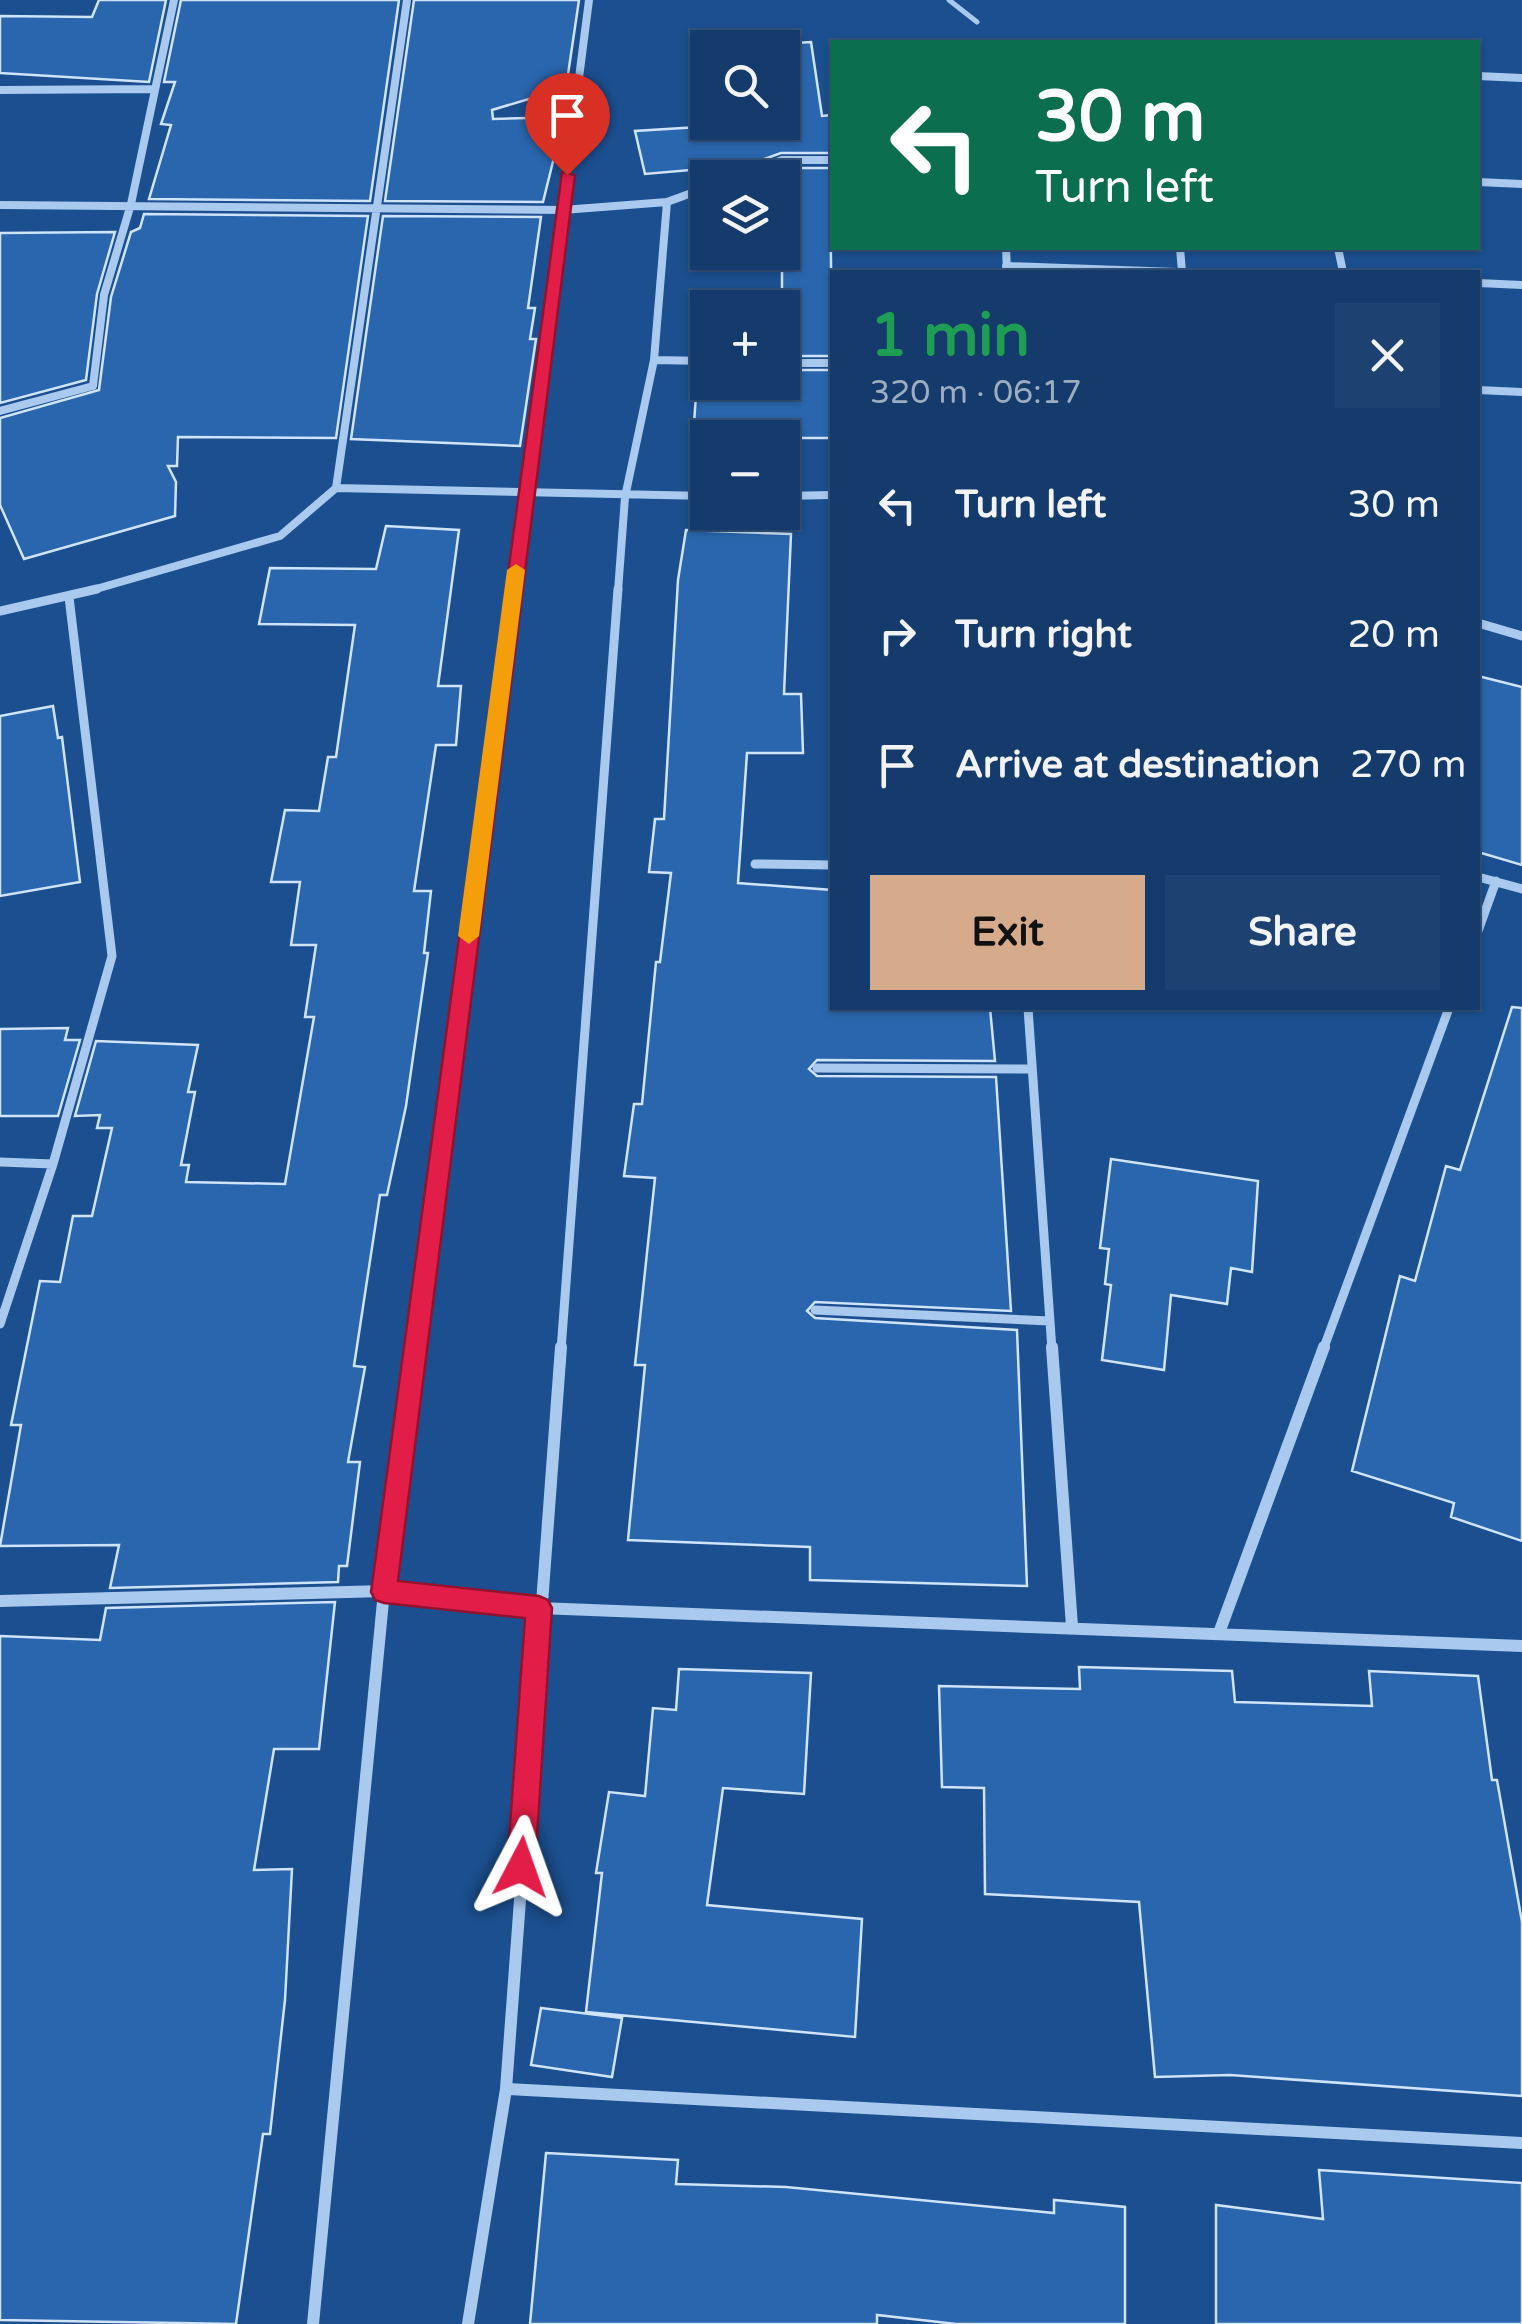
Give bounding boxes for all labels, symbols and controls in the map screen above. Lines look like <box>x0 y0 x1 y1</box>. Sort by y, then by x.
map controls <box>690 30 800 530</box>
button: search <box>690 30 800 140</box>
pin <box>525 73 610 176</box>
text: 30 m <box>1035 76 1205 160</box>
icon: left <box>870 80 1000 210</box>
icon: arrive <box>540 88 595 143</box>
button: layers <box>690 160 800 270</box>
text: Turn left <box>1035 161 1214 215</box>
button: + <box>690 290 800 400</box>
text: 1 min <box>870 300 1030 372</box>
button: close <box>1335 303 1440 408</box>
text: 320 m · 06:17 <box>870 374 1082 412</box>
button: − <box>690 420 800 530</box>
icon: left <box>870 478 925 533</box>
text: Turn left <box>955 482 1106 528</box>
text: 30 m <box>1348 482 1440 528</box>
icon: right <box>870 608 925 663</box>
text: Turn right <box>955 612 1132 658</box>
text: 20 m <box>1348 612 1440 658</box>
icon: arrive <box>870 738 925 793</box>
text: Arrive at destination <box>955 742 1320 788</box>
text: 270 m <box>1350 742 1466 788</box>
button: Exit <box>870 875 1145 990</box>
button: Share <box>1165 875 1440 990</box>
position arrow <box>469 1815 573 1919</box>

